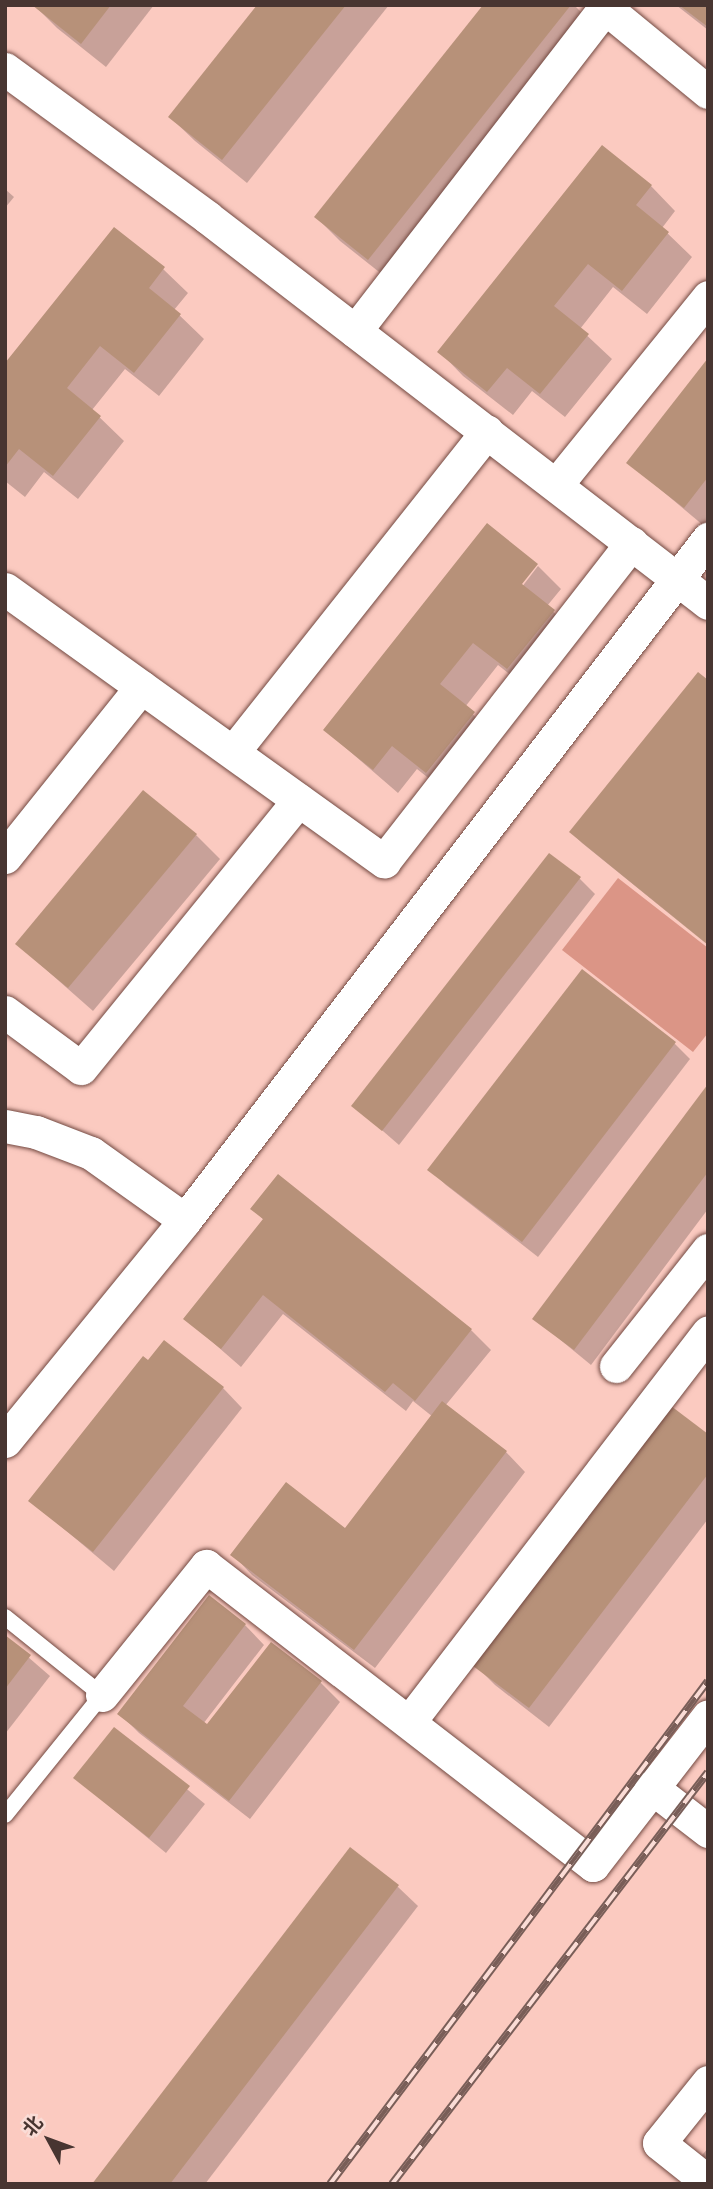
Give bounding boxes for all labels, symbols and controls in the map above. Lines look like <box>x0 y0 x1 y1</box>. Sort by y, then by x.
north arrow <box>14 2105 84 2175</box>
text: 北 <box>18 2111 48 2141</box>

